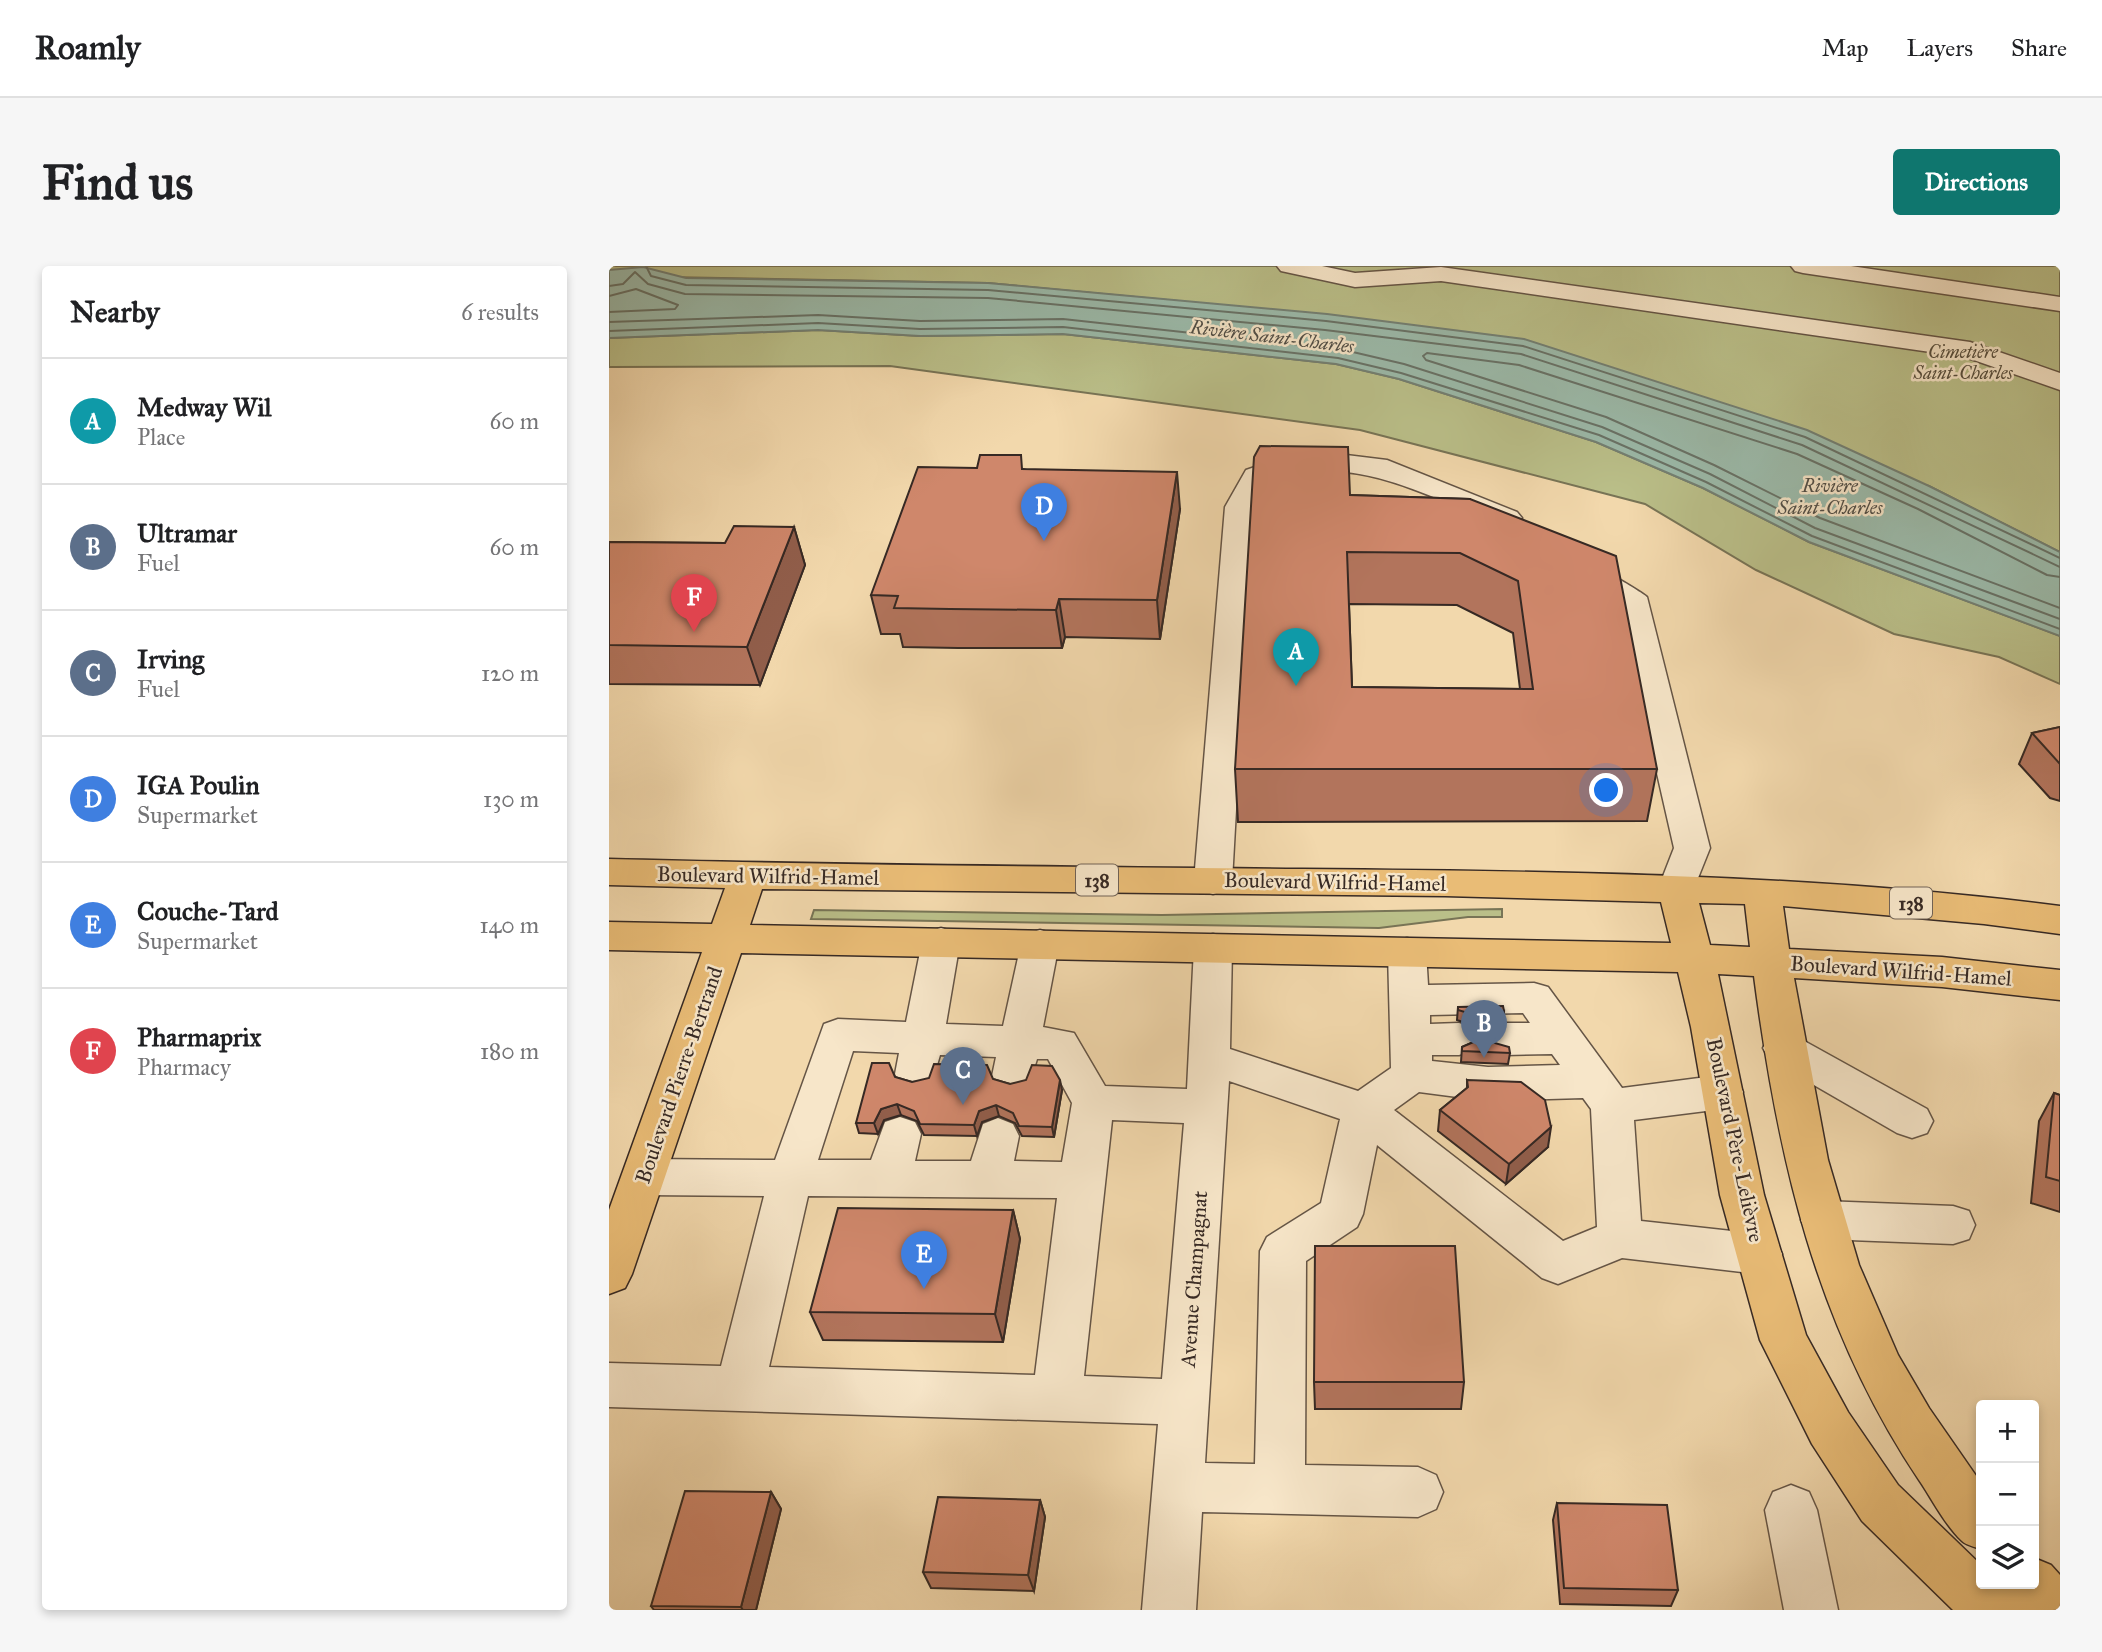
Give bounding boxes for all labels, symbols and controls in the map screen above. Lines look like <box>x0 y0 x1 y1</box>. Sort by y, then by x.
text: Roamly <box>35 28 140 68</box>
text: Map <box>1822 33 1869 63</box>
text: Layers <box>1907 33 1973 63</box>
text: Share <box>2011 33 2067 63</box>
button: Directions <box>1893 149 2060 215</box>
text: Find us <box>42 153 193 212</box>
text: Nearby <box>70 294 160 330</box>
text: 6 results <box>461 298 539 326</box>
water label: Rivière Saint-Charles <box>1188 315 1356 358</box>
park label: Cimetière Saint-Charles <box>1912 341 2013 384</box>
text: Medway Wil <box>137 391 272 423</box>
text: A <box>85 407 101 435</box>
text: 60 m <box>490 407 539 435</box>
text: Place <box>137 423 185 451</box>
water label: Rivière Saint-Charles <box>1777 474 1883 519</box>
pin: D <box>1021 483 1067 541</box>
text: Ultramar <box>137 517 237 549</box>
text: B <box>85 533 101 561</box>
text: 60 m <box>490 533 539 561</box>
text: Fuel <box>137 549 180 577</box>
pin: F <box>671 574 717 632</box>
pin: A <box>1273 628 1319 686</box>
text: Irving <box>137 643 204 675</box>
text: C <box>85 659 101 687</box>
text: 120 m <box>481 659 539 687</box>
text: Fuel <box>137 675 180 703</box>
text: IGA Poulin <box>137 769 260 801</box>
your location <box>1589 773 1623 807</box>
text: D <box>84 785 102 813</box>
text: 130 m <box>483 785 539 813</box>
text: Supermarket <box>137 801 258 829</box>
street label: Boulevard Wilfrid-Hamel <box>657 861 880 891</box>
road number: 138 <box>1076 864 1118 895</box>
street label: Boulevard Wilfrid-Hamel <box>1224 867 1447 897</box>
road number: 138 <box>1890 888 1932 918</box>
text: Couche-Tard <box>137 895 279 927</box>
text: E <box>85 911 101 939</box>
text: 140 m <box>479 911 539 939</box>
text: Supermarket <box>137 927 258 955</box>
street label: Boulevard Wilfrid-Hamel <box>1789 950 2013 992</box>
street label: Boulevard Pierre-Bertrand <box>630 963 729 1187</box>
pin: B <box>1461 1000 1507 1058</box>
text: Pharmaprix <box>137 1021 261 1053</box>
street label: Boulevard Père-Lelièvre <box>1701 1035 1769 1245</box>
text: F <box>85 1037 101 1065</box>
text: 180 m <box>480 1037 539 1065</box>
pin: C <box>940 1047 986 1105</box>
text: Pharmacy <box>137 1053 231 1081</box>
street label: Avenue Champagnat <box>1175 1189 1213 1369</box>
pin: E <box>901 1231 947 1289</box>
map controls <box>1976 1400 2039 1589</box>
button: + <box>1976 1400 2039 1463</box>
button: − <box>1976 1463 2039 1526</box>
button: layers <box>1976 1526 2039 1589</box>

